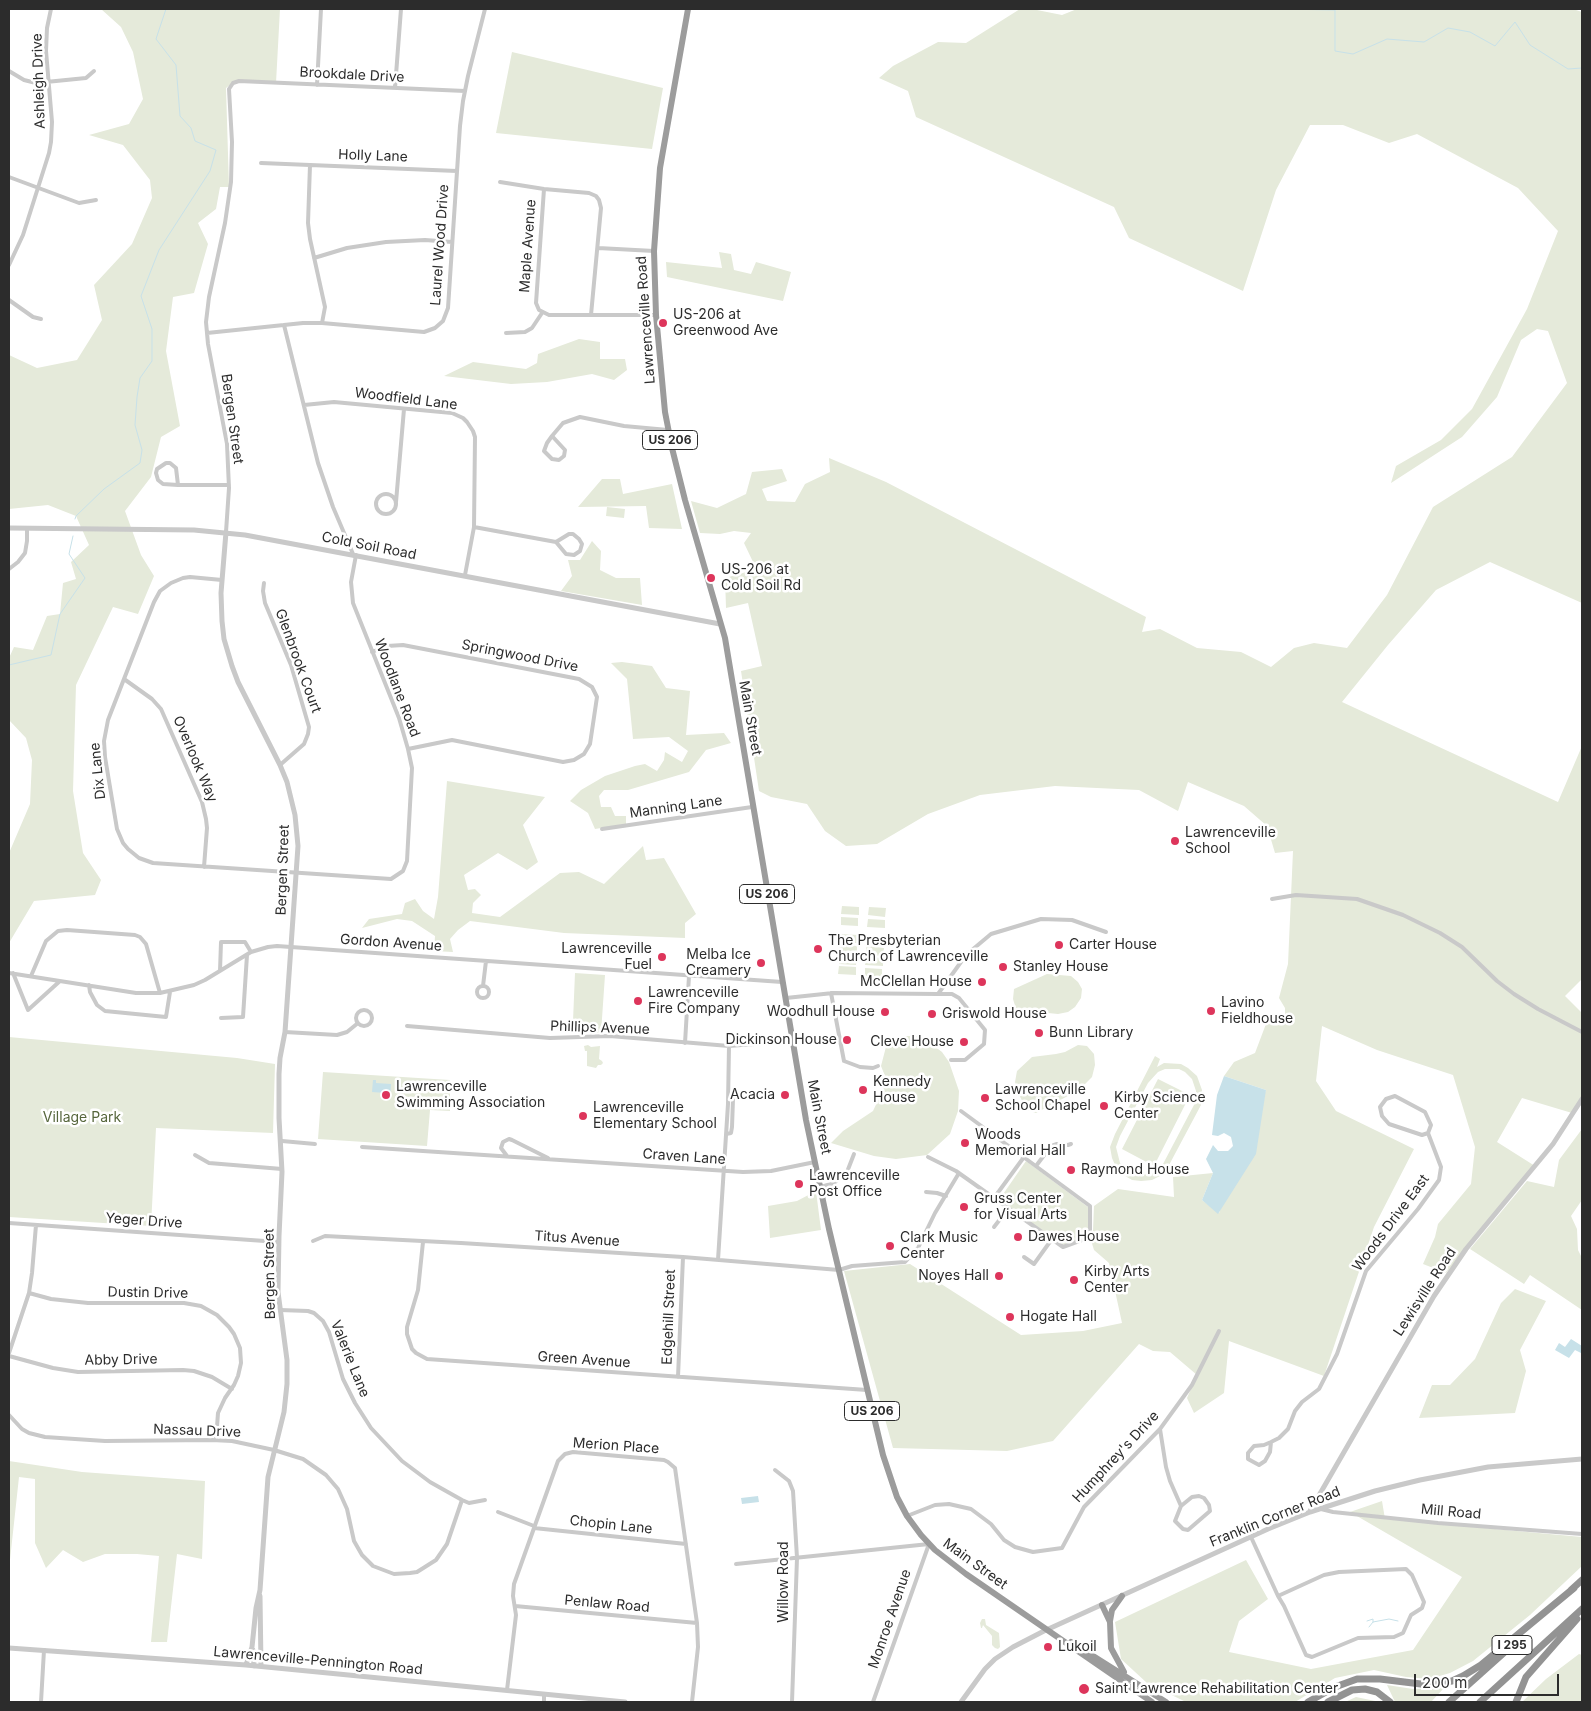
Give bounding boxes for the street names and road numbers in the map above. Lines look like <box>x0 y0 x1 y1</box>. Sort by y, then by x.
street label: Ashleigh Drive <box>29 33 49 129</box>
street label: Brookdale Drive <box>299 64 405 86</box>
street label: Holly Lane <box>338 146 408 166</box>
street label: Laurel Wood Drive <box>427 184 453 306</box>
street label: Maple Avenue <box>516 199 540 293</box>
street label: Lawrenceville Road <box>633 255 659 385</box>
street label: Bergen Street <box>217 373 247 465</box>
street label: Woodfield Lane <box>354 384 458 414</box>
road number: US 206 <box>642 430 698 450</box>
street label: Cold Soil Road <box>320 529 418 563</box>
street label: Glenbrook Court <box>271 607 325 715</box>
street label: Springwood Drive <box>460 636 580 676</box>
street label: Woodlane Road <box>371 637 423 739</box>
street label: Main Street <box>735 679 765 757</box>
street label: Overlook Way <box>169 713 221 805</box>
street label: Dix Lane <box>87 742 109 800</box>
street label: Manning Lane <box>629 792 723 822</box>
street label: Bergen Street <box>273 824 293 916</box>
road number: US 206 <box>740 884 794 904</box>
street label: Gordon Avenue <box>339 931 443 955</box>
street label: Phillips Avenue <box>550 1018 650 1038</box>
street label: Main Street <box>804 1078 834 1156</box>
street label: Craven Lane <box>642 1146 726 1168</box>
street label: Woods Drive East <box>1349 1171 1433 1275</box>
street label: Yeger Drive <box>105 1210 183 1232</box>
street label: Bergen Street <box>261 1228 279 1320</box>
street label: Titus Avenue <box>534 1228 620 1250</box>
street label: Lewisville Road <box>1390 1245 1460 1339</box>
street label: Edgehill Street <box>659 1269 679 1365</box>
street label: Dustin Drive <box>108 1284 188 1302</box>
street label: Valerie Lane <box>327 1318 373 1400</box>
street label: Green Avenue <box>537 1348 631 1372</box>
street label: Abby Drive <box>84 1351 158 1369</box>
road number: US 206 <box>844 1402 900 1420</box>
street label: Humphrey's Drive <box>1069 1408 1163 1506</box>
street label: Nassau Drive <box>153 1421 241 1441</box>
street label: Merion Place <box>572 1435 660 1457</box>
street label: Franklin Corner Road <box>1207 1483 1343 1551</box>
street label: Mill Road <box>1420 1501 1482 1523</box>
street label: Chopin Lane <box>569 1512 653 1538</box>
street label: Main Street <box>939 1535 1011 1593</box>
street label: Willow Road <box>776 1541 792 1623</box>
street label: Monroe Avenue <box>865 1567 915 1671</box>
street label: Penlaw Road <box>564 1592 650 1616</box>
road number: I 295 <box>1492 1636 1532 1654</box>
street label: Lawrenceville-Pennington Road <box>213 1643 423 1679</box>

